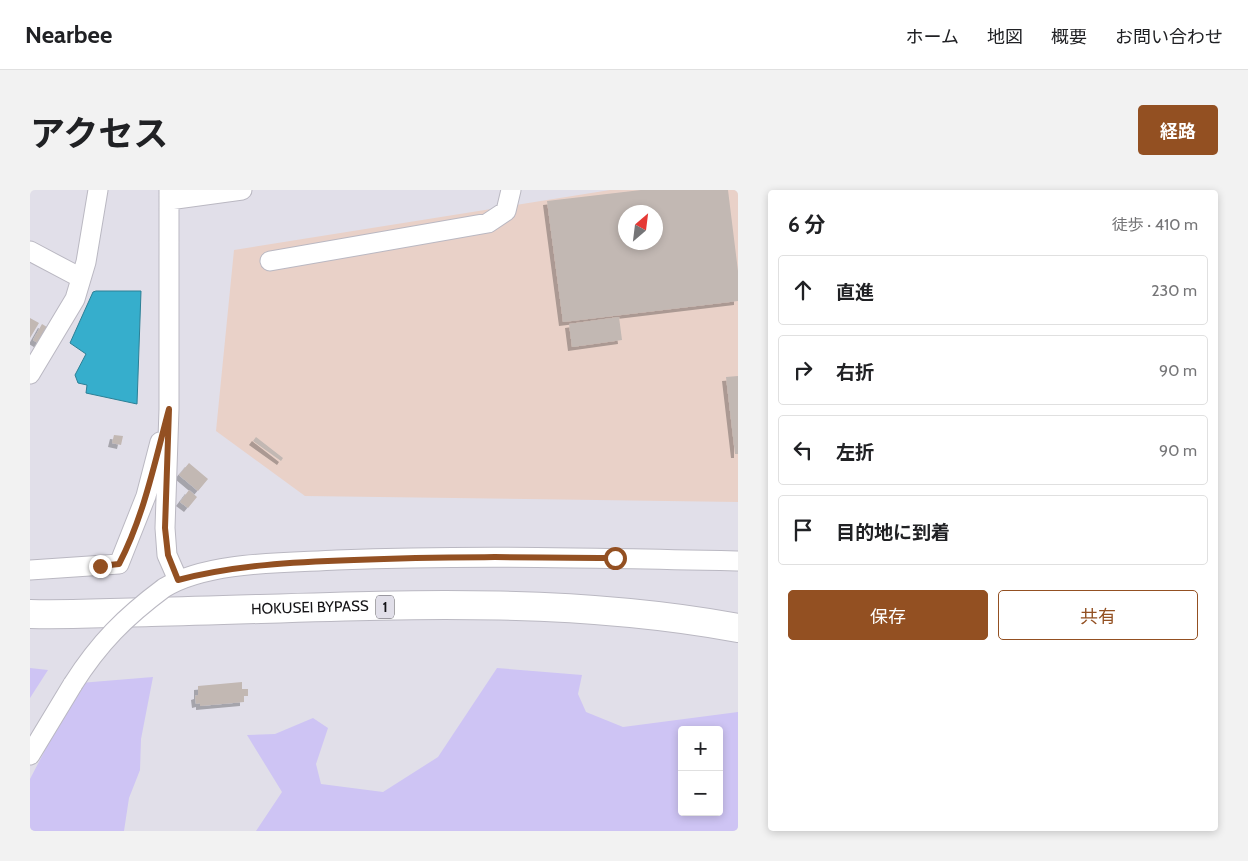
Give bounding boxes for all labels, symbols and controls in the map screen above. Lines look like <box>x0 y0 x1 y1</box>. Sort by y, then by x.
text: Nearbee <box>25 20 112 49</box>
text: ホーム <box>906 26 959 48</box>
text: 地図 <box>987 26 1023 48</box>
text: 概要 <box>1051 26 1087 48</box>
text: お問い合わせ <box>1115 26 1223 48</box>
button: 経路 <box>1138 105 1218 155</box>
text: アクセス <box>30 112 168 155</box>
north arrow <box>618 205 663 250</box>
text: 6 分 <box>788 212 826 237</box>
text: 徒歩 · 410 m <box>1112 215 1198 234</box>
icon: ahead <box>789 276 817 304</box>
text: 直進 <box>836 281 874 304</box>
text: 230 m <box>1151 281 1197 300</box>
icon: right <box>789 356 817 384</box>
text: 右折 <box>836 361 874 384</box>
text: 90 m <box>1159 361 1197 380</box>
icon: left <box>789 436 817 464</box>
text: 左折 <box>836 441 874 464</box>
text: 90 m <box>1159 441 1197 460</box>
icon: arrive <box>789 516 817 544</box>
text: 目的地に到着 <box>836 521 950 544</box>
route start <box>604 547 627 570</box>
route end <box>89 555 112 578</box>
button: 保存 <box>788 590 988 640</box>
button: 共有 <box>998 590 1198 640</box>
road number: 1 <box>376 596 394 618</box>
street label: HOKUSEI BYPASS <box>251 597 369 618</box>
map controls <box>678 726 723 816</box>
button: + <box>678 726 723 771</box>
button: − <box>678 771 723 816</box>

